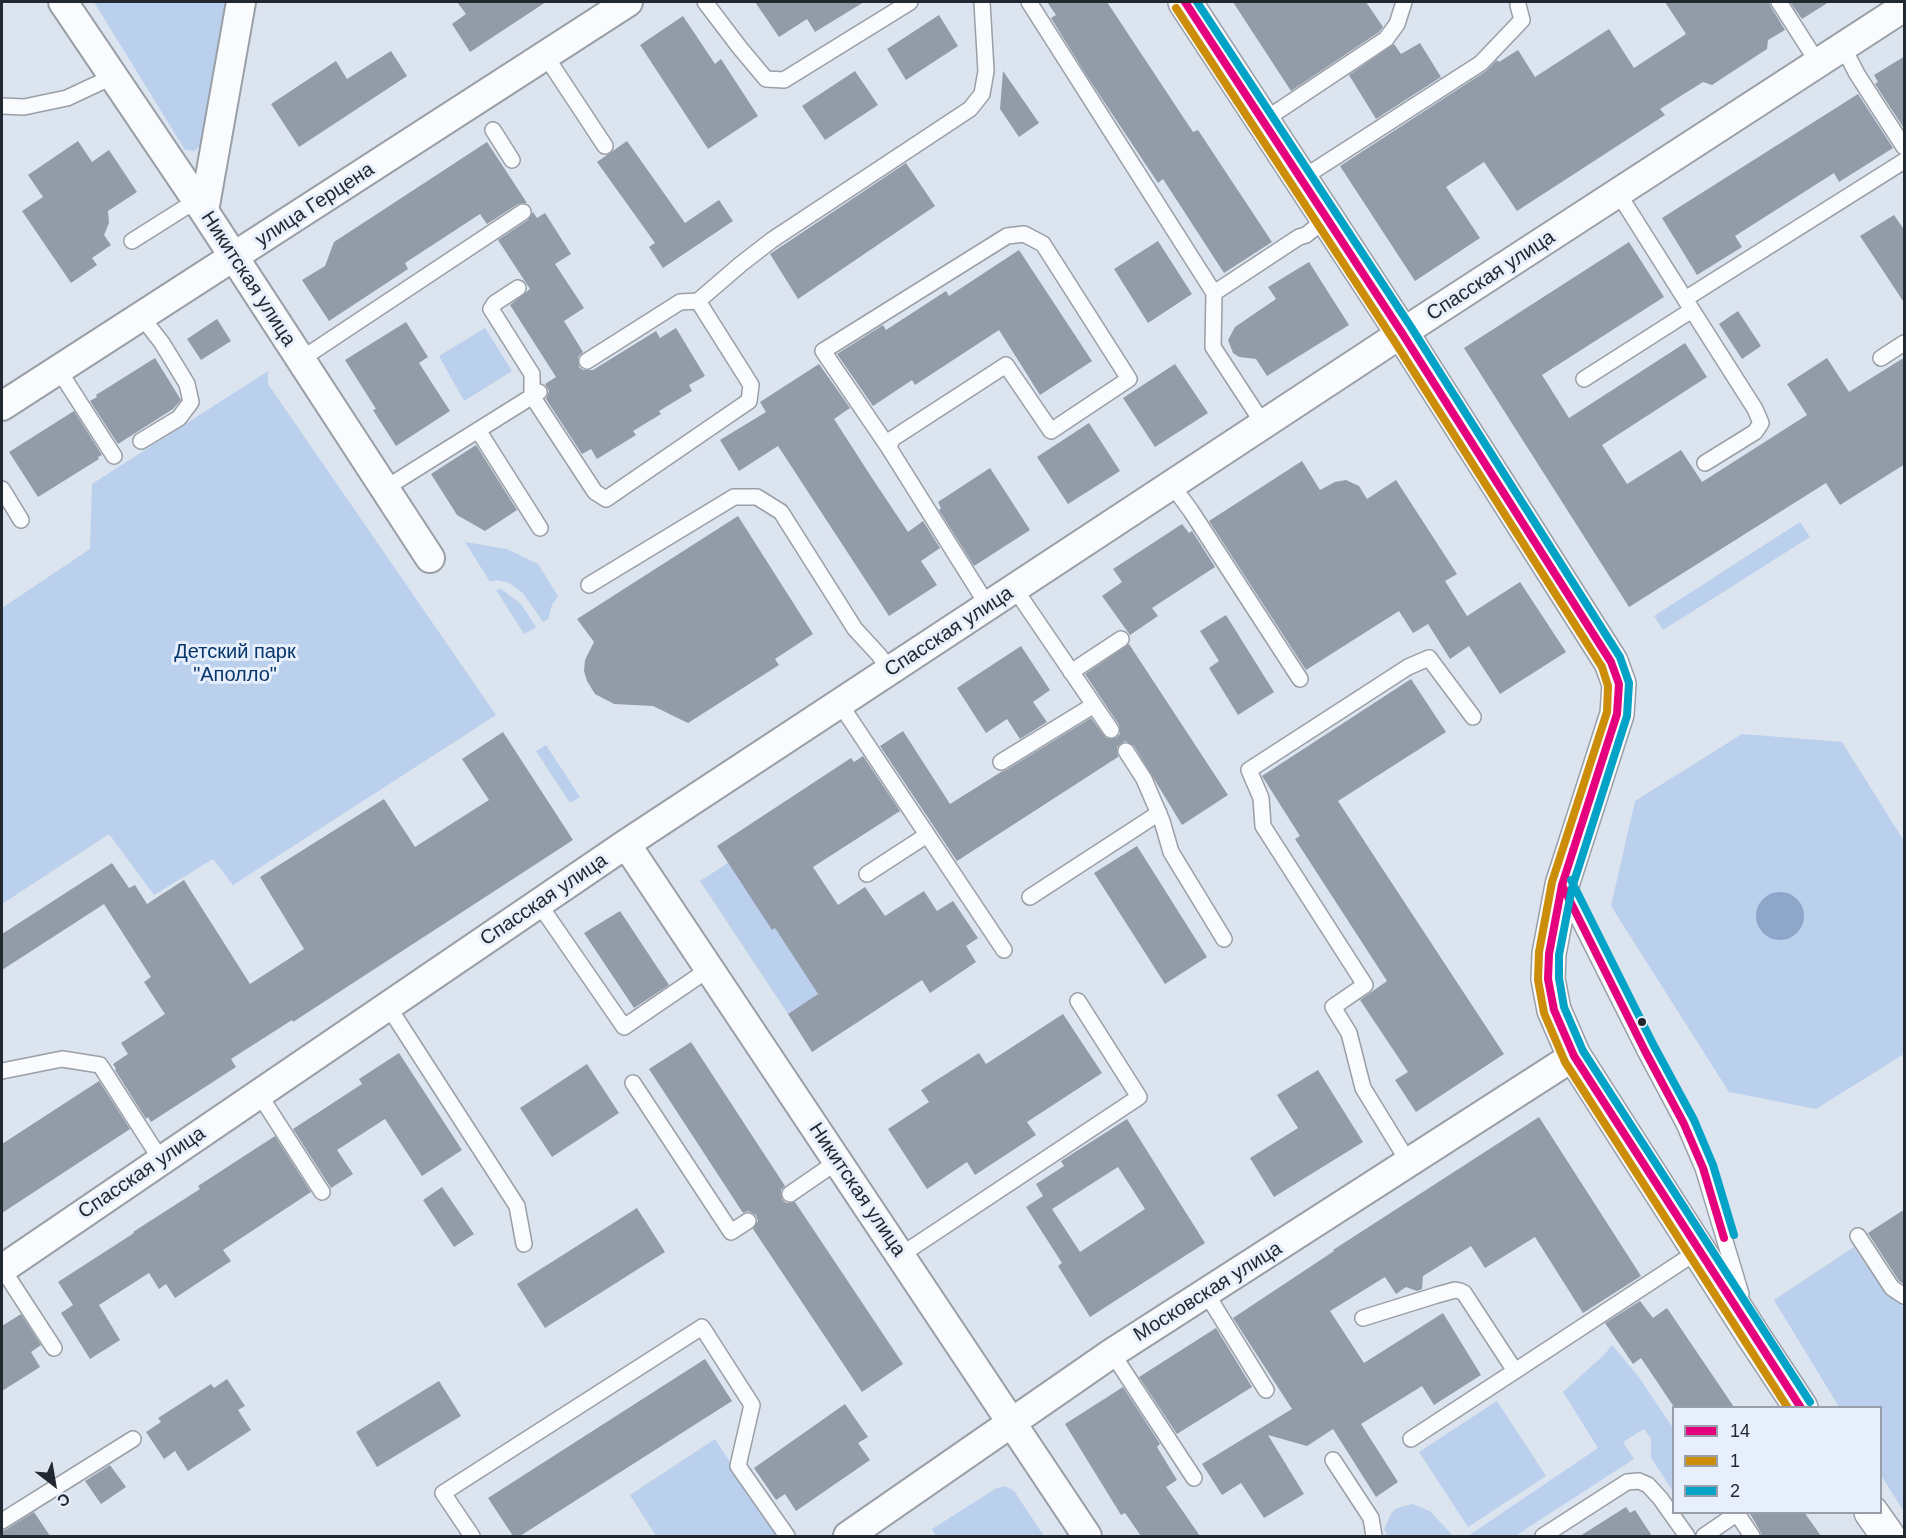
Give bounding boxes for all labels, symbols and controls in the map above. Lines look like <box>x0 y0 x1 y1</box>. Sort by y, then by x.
street label: улица Герцена <box>251 158 379 252</box>
street label: Никитская улица <box>195 207 301 351</box>
street label: Спасская улица <box>1422 226 1560 326</box>
street label: Спасская улица <box>880 582 1018 682</box>
park label: Детский парк "Аполло" <box>174 640 296 687</box>
street label: Спасская улица <box>476 849 612 951</box>
unlabelled marker <box>1636 1016 1648 1028</box>
street label: Никитская улица <box>803 1119 911 1261</box>
street label: Спасская улица <box>74 1122 210 1224</box>
street label: Московская улица <box>1129 1237 1287 1347</box>
legend <box>1672 1406 1882 1514</box>
text: 14 <box>1730 1421 1750 1441</box>
text: 1 <box>1730 1451 1740 1471</box>
north arrow <box>24 1454 84 1514</box>
text: 2 <box>1730 1481 1740 1501</box>
text: С <box>54 1490 73 1510</box>

